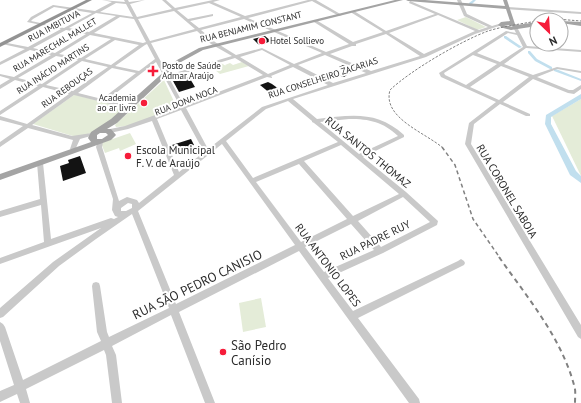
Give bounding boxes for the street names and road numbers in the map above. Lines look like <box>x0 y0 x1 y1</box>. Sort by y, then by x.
street label: RUA IMBITUVA <box>26 7 82 44</box>
street label: RUA BENJAMIM CONSTANT <box>199 9 303 44</box>
street label: RUA MARECHAL MALLET <box>11 15 99 74</box>
street label: RUA INÁCIO MARTINS <box>14 41 91 96</box>
street label: RUA CONSELHEIRO ZACARIAS <box>267 55 379 100</box>
street label: RUA REBOUÇAS <box>39 65 95 110</box>
street label: RUA DONA NOCA <box>153 83 219 118</box>
street label: RUA SANTOS THOMAZ <box>322 113 414 191</box>
street label: RUA CORONEL SABOIA <box>473 142 541 241</box>
street label: RUA PADRE RUY <box>337 216 413 263</box>
street label: RUA ANTONIO LOPES <box>292 221 364 310</box>
street label: RUA SÃO PEDRO CANISIO <box>130 246 265 323</box>

